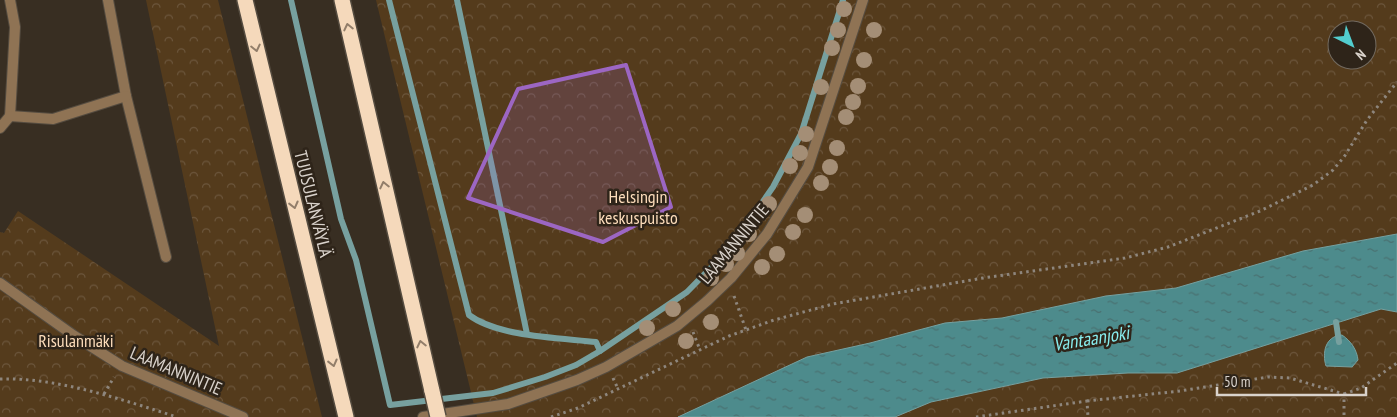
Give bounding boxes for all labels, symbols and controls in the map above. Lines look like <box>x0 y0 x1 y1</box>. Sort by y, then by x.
north arrow <box>1327 20 1377 70</box>
one-way arrow <box>343 22 354 31</box>
one-way arrow <box>250 43 261 52</box>
text: N <box>1352 45 1370 64</box>
street label: TUUSULANVÄYLÄ <box>289 148 338 260</box>
one-way arrow <box>379 181 390 190</box>
park label: Helsingin keskuspuisto <box>598 185 678 229</box>
street label: LAAMANNINTIE <box>693 199 774 289</box>
one-way arrow <box>288 201 299 210</box>
water label: Vantaanjoki <box>1051 320 1134 356</box>
park label: Risulanmäki <box>38 329 114 352</box>
one-way arrow <box>416 339 427 348</box>
street label: LAAMANNINTIE <box>127 341 226 400</box>
one-way arrow <box>327 359 338 368</box>
scale bar <box>1217 364 1366 396</box>
text: 50 m <box>1224 372 1250 391</box>

